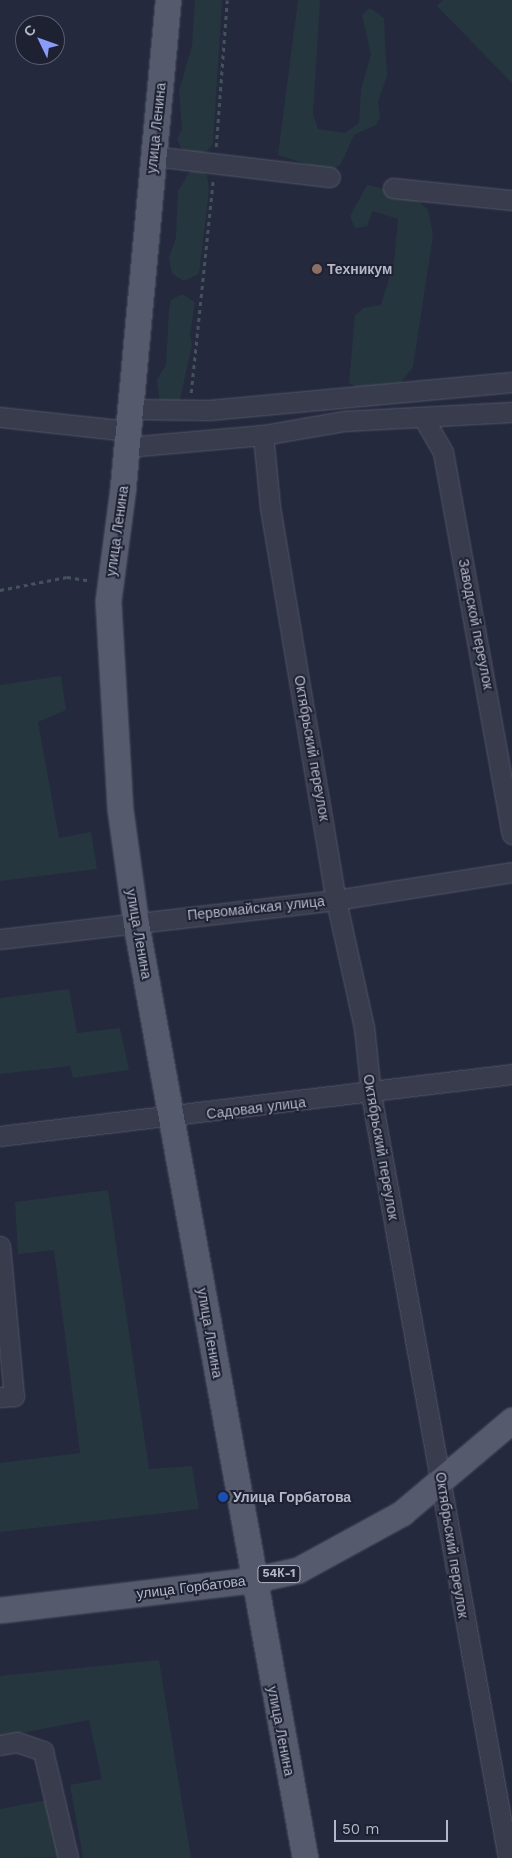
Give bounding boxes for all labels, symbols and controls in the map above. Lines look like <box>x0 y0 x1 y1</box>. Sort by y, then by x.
north arrow <box>15 15 65 65</box>
text: С <box>20 22 39 40</box>
street label: улица Ленина <box>143 82 169 174</box>
place label: Техникум <box>327 261 392 277</box>
marker: Техникум <box>311 263 323 275</box>
street label: улица Ленина <box>102 485 132 577</box>
street label: Заводской переулок <box>455 557 497 691</box>
street label: Октябрьский переулок <box>291 674 333 822</box>
street label: улица Ленина <box>123 888 155 980</box>
street label: Первомайская улица <box>187 892 325 924</box>
street label: Октябрьский переулок <box>360 1073 402 1221</box>
street label: Садовая улица <box>205 1094 307 1122</box>
street label: улица Ленина <box>194 1287 226 1379</box>
street label: Октябрьский переулок <box>432 1471 472 1619</box>
place label: Улица Горбатова <box>233 1489 351 1505</box>
marker: Улица Горбатова <box>217 1491 229 1503</box>
road number: 54К-1 <box>256 1565 302 1584</box>
street label: улица Горбатова <box>136 1572 246 1602</box>
street label: улица Ленина <box>264 1685 298 1777</box>
scale bar <box>337 1810 451 1842</box>
text: 50 m <box>342 1820 379 1838</box>

